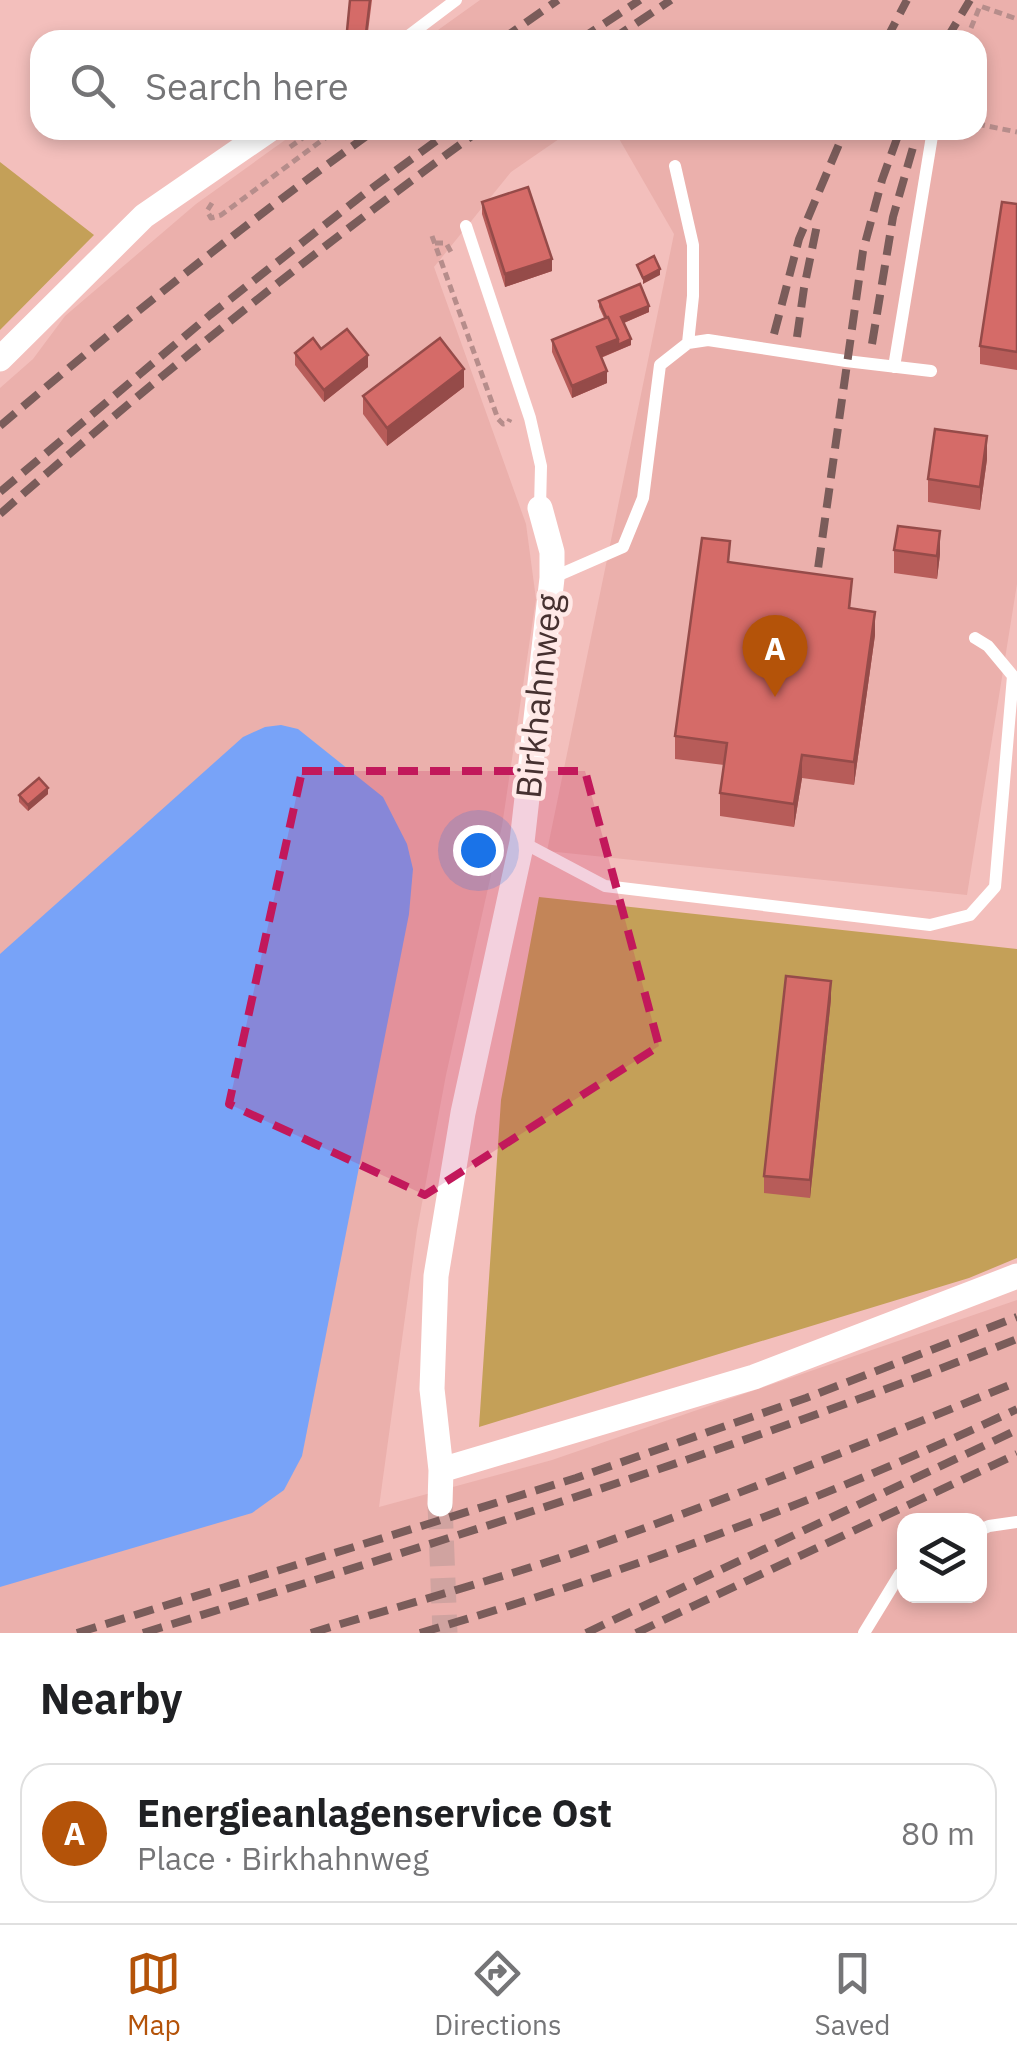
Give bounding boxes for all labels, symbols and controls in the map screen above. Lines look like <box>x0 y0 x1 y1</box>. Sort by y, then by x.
search box <box>30 30 987 140</box>
icon: search <box>65 58 120 113</box>
text: Search here <box>145 61 349 110</box>
street label: Birkhahnweg <box>504 591 572 801</box>
pin: A <box>742 614 808 697</box>
your location <box>453 825 504 876</box>
map controls <box>897 1513 987 1603</box>
button: layers <box>897 1513 987 1603</box>
text: Nearby <box>40 1671 182 1726</box>
text: Energieanlagenservice Ost <box>137 1788 612 1837</box>
text: A <box>64 1812 85 1854</box>
text: 80 m <box>901 1812 975 1854</box>
text: Place · Birkhahnweg <box>137 1837 429 1879</box>
tab: Map <box>126 1946 181 2043</box>
tab: Directions <box>434 1946 562 2043</box>
tab: Saved <box>814 1946 891 2043</box>

